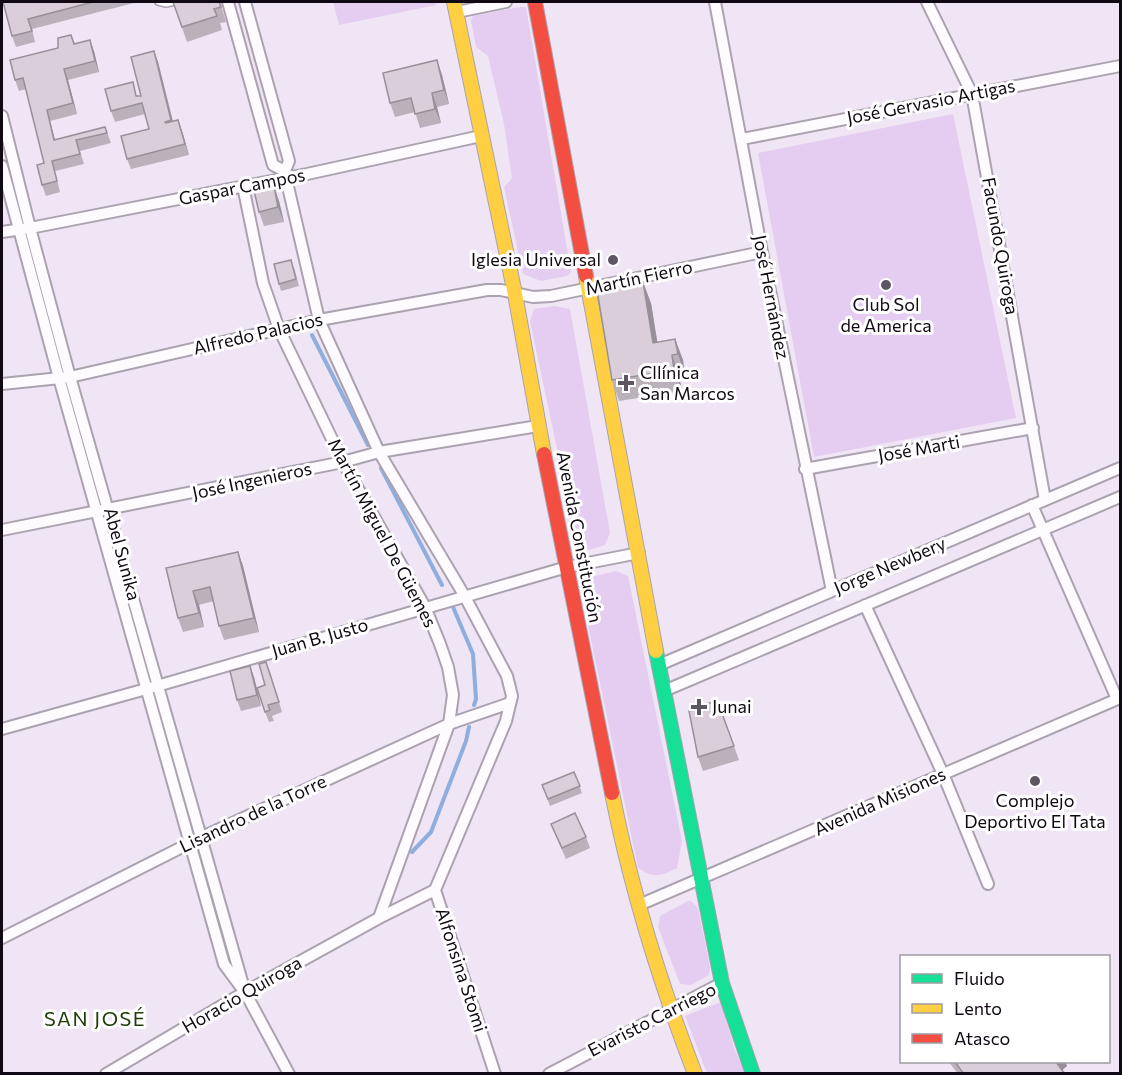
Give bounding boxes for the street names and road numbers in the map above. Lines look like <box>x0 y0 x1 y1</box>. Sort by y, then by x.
street label: José Gervasio Artigas <box>845 74 1017 128</box>
street label: Gaspar Campos <box>177 163 307 209</box>
street label: Facundo Quiroga <box>978 175 1024 316</box>
street label: José Hernández <box>749 233 795 361</box>
street label: Martín Fierro <box>583 255 694 299</box>
street label: Alfredo Palacios <box>191 307 325 359</box>
street label: José Marti <box>876 430 961 466</box>
street label: Martín Miguel De Güemes <box>324 434 442 631</box>
street label: Avenida Constitución <box>553 449 607 624</box>
street label: José Ingenieros <box>190 457 313 503</box>
street label: Abel Sunika <box>100 505 146 603</box>
street label: Jorge Newbery <box>830 532 949 599</box>
street label: Juan B. Justo <box>269 613 370 661</box>
street label: Avenida Misiones <box>810 762 949 840</box>
street label: Lisandro de la Torre <box>176 769 330 857</box>
street label: Alfonsina Stomi <box>431 905 492 1035</box>
street label: Horacio Quiroga <box>178 951 305 1037</box>
street label: Evaristo Carriego <box>584 977 719 1061</box>

